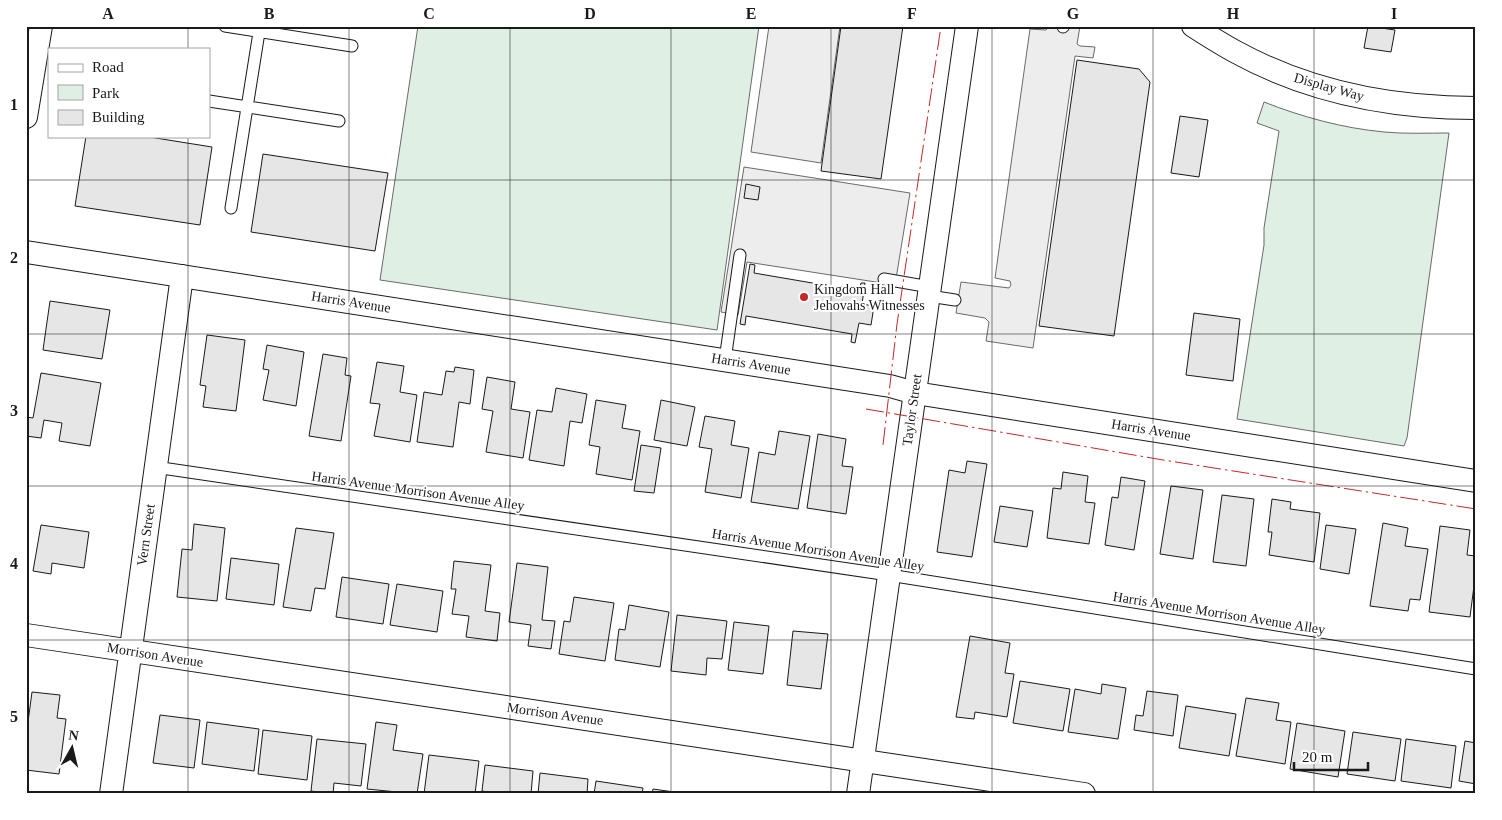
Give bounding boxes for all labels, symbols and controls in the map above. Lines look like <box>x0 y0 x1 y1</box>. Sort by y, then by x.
text: A <box>102 5 114 22</box>
text: B <box>264 5 275 22</box>
text: C <box>423 5 435 22</box>
text: D <box>584 5 596 22</box>
text: E <box>746 5 756 22</box>
text: F <box>907 5 917 22</box>
text: G <box>1067 5 1080 22</box>
text: H <box>1227 5 1240 22</box>
text: I <box>1391 5 1397 22</box>
legend <box>48 48 210 138</box>
text: Road <box>92 59 124 75</box>
street label: Display Way <box>1292 70 1366 104</box>
text: Park <box>92 85 120 101</box>
text: 1 <box>10 96 18 113</box>
text: Building <box>92 109 145 125</box>
text: 2 <box>10 249 18 266</box>
place label: Kingdom Hall Jehovahs Witnesses <box>814 282 925 313</box>
street label: Harris Avenue <box>310 288 392 316</box>
marker: Kingdom Hall Jehovahs Witnesses <box>798 291 810 303</box>
street label: Harris Avenue <box>710 350 792 378</box>
street label: Taylor Street <box>900 373 924 447</box>
text: 3 <box>10 402 18 419</box>
street label: Harris Avenue <box>1110 416 1192 444</box>
street label: Harris Avenue Morrison Avenue Alley <box>311 469 525 513</box>
street label: Vern Street <box>134 503 158 567</box>
street label: Harris Avenue Morrison Avenue Alley <box>711 526 925 574</box>
text: 4 <box>10 555 18 572</box>
street label: Harris Avenue Morrison Avenue Alley <box>1112 589 1326 637</box>
street label: Morrison Avenue <box>106 640 204 670</box>
street label: Morrison Avenue <box>506 700 604 728</box>
text: 5 <box>10 708 18 725</box>
north arrow <box>48 722 98 772</box>
text: N <box>68 727 80 744</box>
scale bar <box>1294 740 1368 772</box>
text: 20 m <box>1302 749 1333 765</box>

